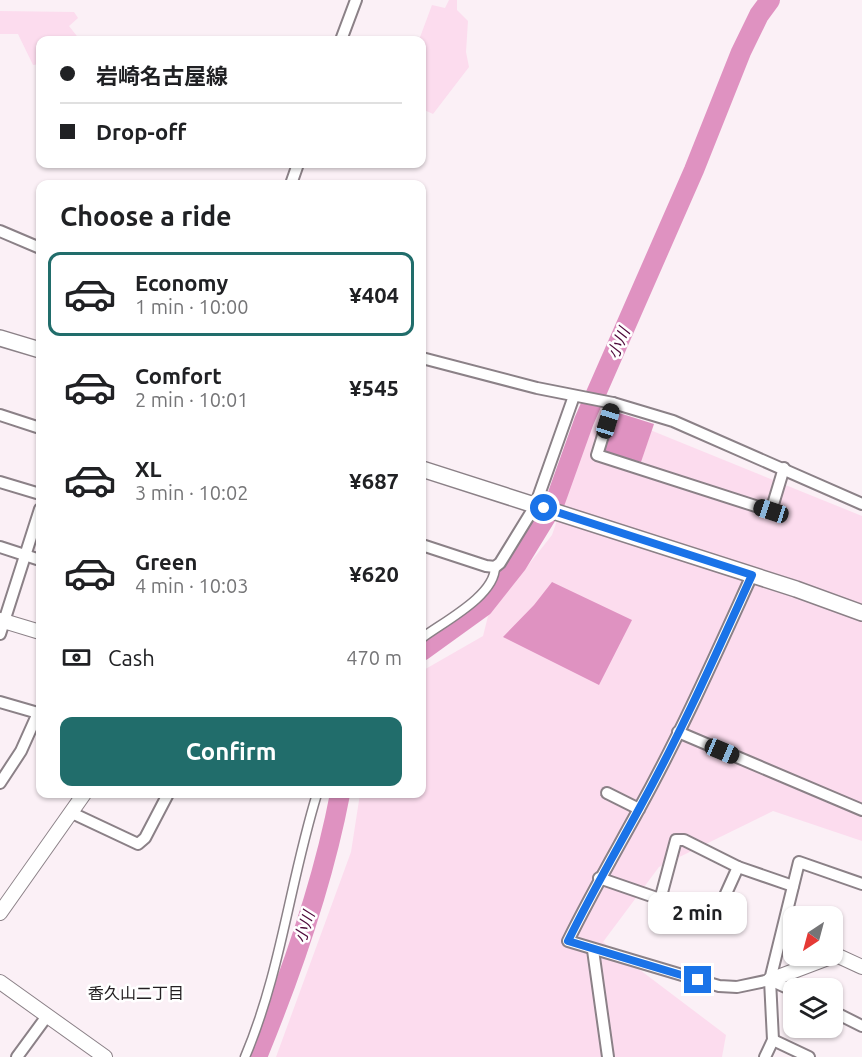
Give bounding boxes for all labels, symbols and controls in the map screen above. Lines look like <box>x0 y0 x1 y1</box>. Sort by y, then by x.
text: 岩崎名古屋線 <box>96 63 228 88</box>
text: Drop-off <box>96 119 186 144</box>
text: Choose a ride <box>60 201 232 231</box>
icon: car <box>63 267 117 321</box>
text: Economy <box>135 270 228 295</box>
text: ¥404 <box>349 282 399 307</box>
text: 1 min · 10:00 <box>135 295 249 318</box>
water label: 小川 <box>603 323 634 361</box>
icon: car <box>63 360 117 414</box>
text: Comfort <box>135 363 222 388</box>
text: ¥545 <box>349 375 399 400</box>
text: 2 min · 10:01 <box>135 388 249 411</box>
car <box>594 401 622 441</box>
icon: car <box>63 453 117 507</box>
text: XL <box>135 456 162 481</box>
text: ¥687 <box>349 468 399 493</box>
text: 3 min · 10:02 <box>135 481 249 504</box>
route start <box>530 494 557 521</box>
car <box>751 497 791 525</box>
icon: car <box>63 546 117 600</box>
text: Green <box>135 549 197 574</box>
text: ¥620 <box>349 561 399 586</box>
text: 4 min · 10:03 <box>135 574 249 597</box>
icon: cash <box>60 641 93 674</box>
text: Cash <box>108 645 155 670</box>
text: 470 m <box>346 646 402 669</box>
button: Confirm <box>60 717 402 786</box>
car <box>702 736 742 766</box>
callout: 2 min <box>648 893 748 935</box>
text: 2 min <box>672 901 723 924</box>
north arrow <box>783 906 843 966</box>
map controls <box>783 906 843 1038</box>
water label: 小川 <box>290 907 318 945</box>
route end <box>684 966 711 993</box>
button: layers <box>783 978 843 1038</box>
district label: 香久山二丁目 <box>88 984 184 1002</box>

